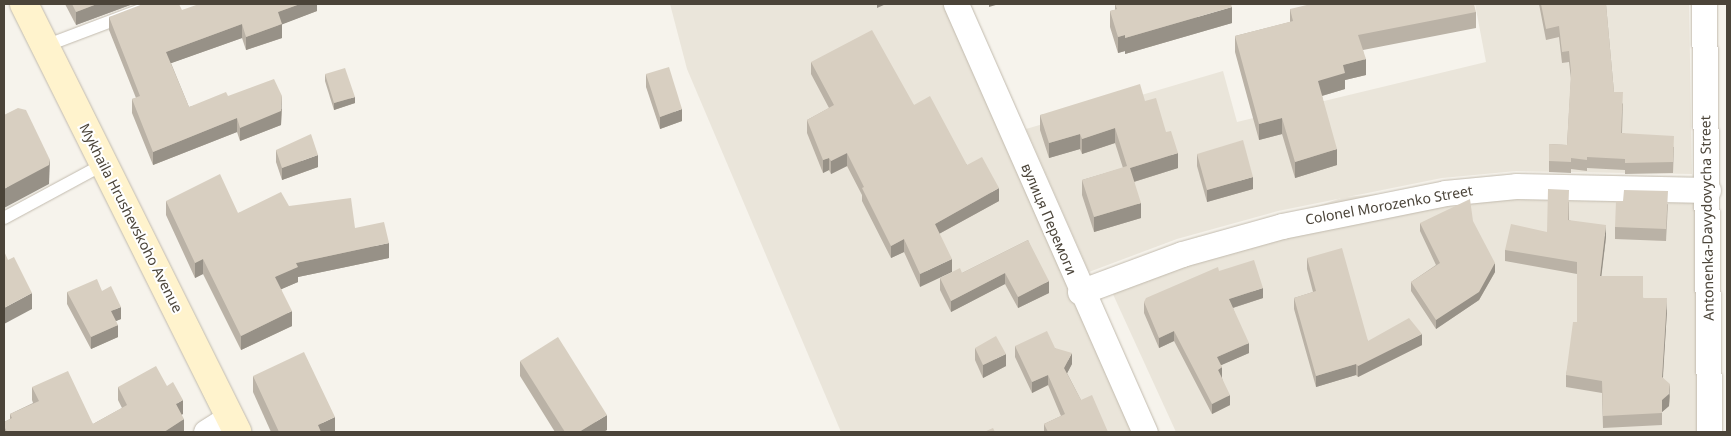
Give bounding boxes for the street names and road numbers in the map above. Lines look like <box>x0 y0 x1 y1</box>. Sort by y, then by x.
street label: Antonenka-Davydovycha Street <box>1697 115 1717 321</box>
street label: Mykhaila Hrushevskoho Avenue <box>76 121 186 315</box>
street label: вулиця Перемоги <box>1018 161 1080 277</box>
street label: Colonel Morozenko Street <box>1304 182 1474 228</box>

